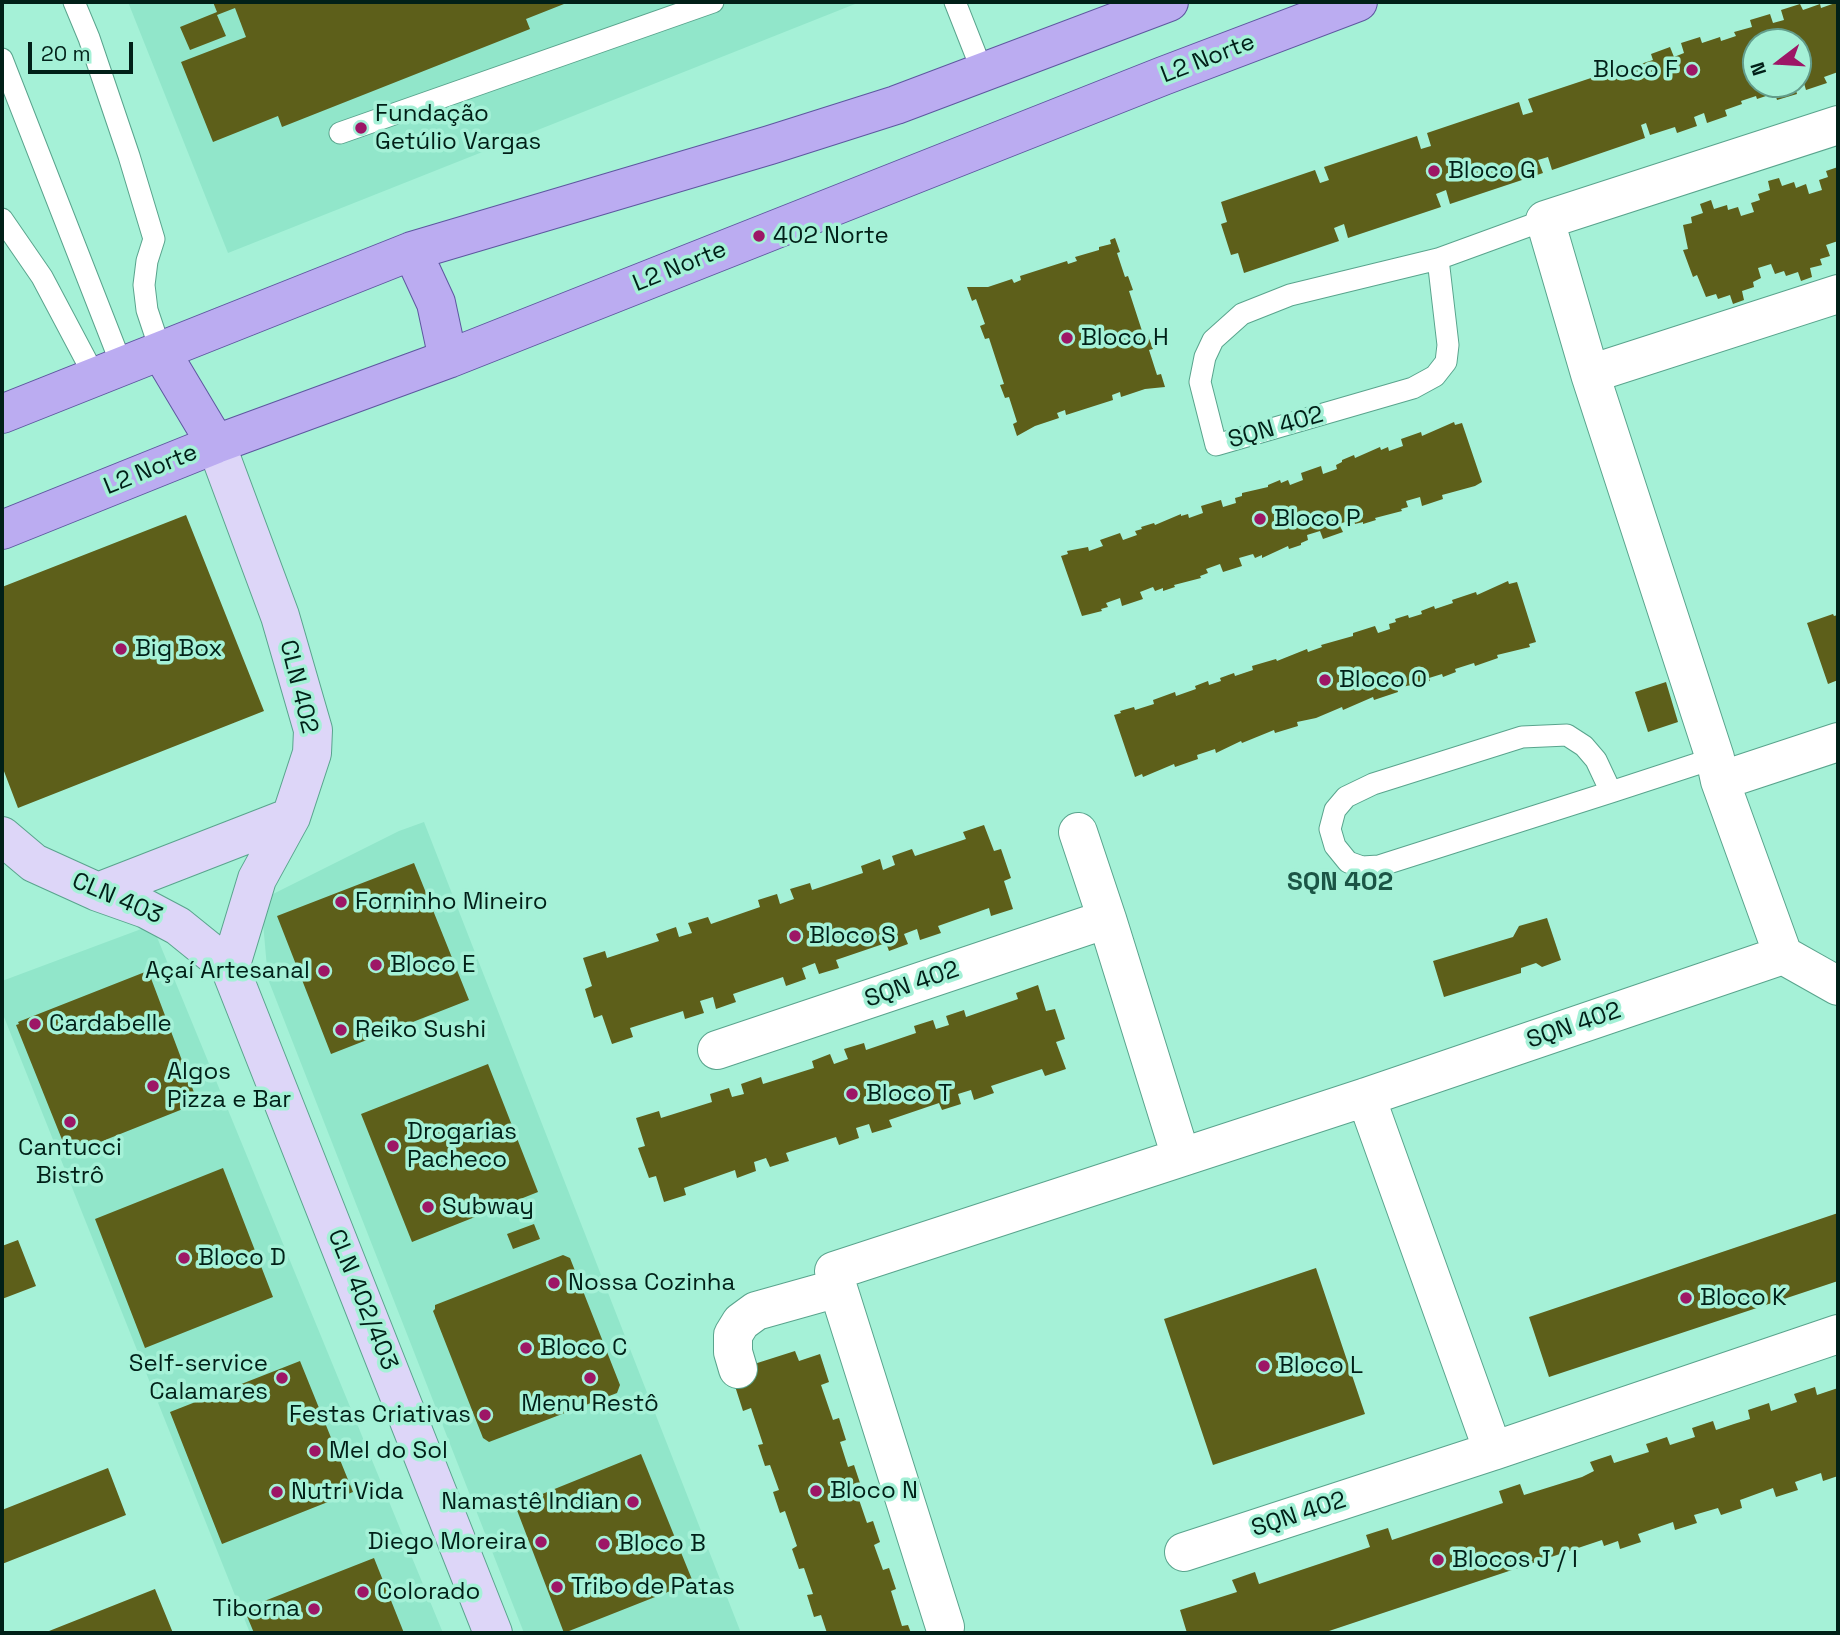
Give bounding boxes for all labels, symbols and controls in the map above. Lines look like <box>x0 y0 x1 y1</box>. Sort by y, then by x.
scale bar <box>32 28 136 72</box>
street label: L2 Norte <box>1157 28 1259 90</box>
north arrow <box>1742 28 1812 98</box>
text: 20 m <box>41 40 91 67</box>
place label: Bloco F <box>1593 56 1678 84</box>
text: N <box>1745 59 1772 78</box>
marker: Bloco F <box>1684 62 1700 78</box>
place label: Fundação Getúlio Vargas <box>375 100 541 156</box>
marker: Fundação Getúlio Vargas <box>353 120 369 136</box>
place label: Bloco G <box>1448 157 1536 185</box>
marker: Bloco G <box>1426 163 1442 179</box>
place label: 402 Norte <box>773 222 889 250</box>
marker: 402 Norte <box>751 228 767 244</box>
street label: L2 Norte <box>629 235 731 299</box>
place label: Bloco H <box>1081 324 1169 352</box>
marker: Bloco H <box>1059 330 1075 346</box>
street label: SQN 402 <box>1225 401 1327 455</box>
street label: L2 Norte <box>100 438 202 502</box>
place label: Bloco P <box>1274 505 1360 533</box>
marker: Bloco P <box>1252 511 1268 527</box>
place label: Big Box <box>135 635 222 663</box>
street label: CLN 402 <box>272 637 324 737</box>
marker: Big Box <box>113 641 129 657</box>
place label: Bloco O <box>1339 666 1427 694</box>
marker: Bloco O <box>1317 672 1333 688</box>
street label: CLN 403 <box>67 867 167 931</box>
district label: SQN 402 <box>1287 867 1393 899</box>
place label: Forninho Mineiro <box>355 888 548 916</box>
marker: Forninho Mineiro <box>333 894 349 910</box>
place label: Bloco S <box>809 922 896 950</box>
marker: Bloco S <box>787 928 803 944</box>
place label: Bloco E <box>390 951 475 979</box>
street label: SQN 402 <box>861 955 963 1015</box>
place label: Açaí Artesanal <box>145 957 310 985</box>
marker: Bloco E <box>368 957 384 973</box>
marker: Açaí Artesanal <box>316 963 332 979</box>
street label: SQN 402 <box>1523 996 1625 1056</box>
place label: Cardabelle <box>49 1010 172 1038</box>
marker: Cardabelle <box>27 1016 43 1032</box>
place label: Reiko Sushi <box>355 1016 486 1044</box>
marker: Reiko Sushi <box>333 1022 349 1038</box>
place label: Algos Pizza e Bar <box>167 1058 291 1114</box>
marker: Algos Pizza e Bar <box>145 1078 161 1094</box>
place label: Bloco T <box>866 1080 952 1108</box>
marker: Bloco T <box>844 1086 860 1102</box>
marker: Cantucci Bistrô <box>62 1114 78 1130</box>
place label: Drogarias Pacheco <box>407 1118 517 1174</box>
place label: Cantucci Bistrô <box>18 1134 122 1190</box>
marker: Drogarias Pacheco <box>385 1138 401 1154</box>
place label: Subway <box>442 1193 534 1221</box>
marker: Subway <box>420 1199 436 1215</box>
street label: CLN 402/403 <box>321 1225 403 1375</box>
place label: Bloco D <box>198 1244 286 1272</box>
marker: Bloco D <box>176 1250 192 1266</box>
place label: Nossa Cozinha <box>568 1269 735 1297</box>
marker: Nossa Cozinha <box>546 1275 562 1291</box>
place label: Bloco K <box>1700 1284 1787 1312</box>
marker: Bloco K <box>1678 1290 1694 1306</box>
place label: Bloco C <box>540 1334 627 1362</box>
marker: Bloco C <box>518 1340 534 1356</box>
place label: Self-service Calamares <box>129 1350 268 1406</box>
place label: Bloco L <box>1278 1352 1363 1380</box>
marker: Bloco L <box>1256 1358 1272 1374</box>
marker: Self-service Calamares <box>274 1370 290 1386</box>
marker: Menu Restô <box>582 1370 598 1386</box>
place label: Menu Restô <box>521 1390 659 1418</box>
place label: Festas Criativas <box>289 1401 471 1429</box>
marker: Festas Criativas <box>477 1407 493 1423</box>
place label: Mel do Sol <box>329 1437 448 1465</box>
marker: Mel do Sol <box>307 1443 323 1459</box>
place label: Bloco N <box>830 1477 918 1505</box>
place label: Nutri Vida <box>291 1478 404 1506</box>
marker: Bloco N <box>808 1483 824 1499</box>
marker: Nutri Vida <box>269 1484 285 1500</box>
street label: SQN 402 <box>1248 1486 1350 1544</box>
place label: Namastê Indian <box>441 1488 619 1516</box>
marker: Namastê Indian <box>625 1494 641 1510</box>
place label: Diego Moreira <box>368 1528 527 1556</box>
place label: Bloco B <box>618 1530 706 1558</box>
marker: Diego Moreira <box>533 1534 549 1550</box>
marker: Bloco B <box>596 1536 612 1552</box>
place label: Blocos J / I <box>1452 1546 1578 1574</box>
marker: Blocos J / I <box>1430 1552 1446 1568</box>
place label: Tribo de Patas <box>571 1573 735 1601</box>
place label: Colorado <box>377 1578 480 1606</box>
marker: Tribo de Patas <box>549 1579 565 1595</box>
marker: Colorado <box>355 1584 371 1600</box>
place label: Tiborna <box>212 1595 300 1623</box>
marker: Tiborna <box>306 1601 322 1617</box>

